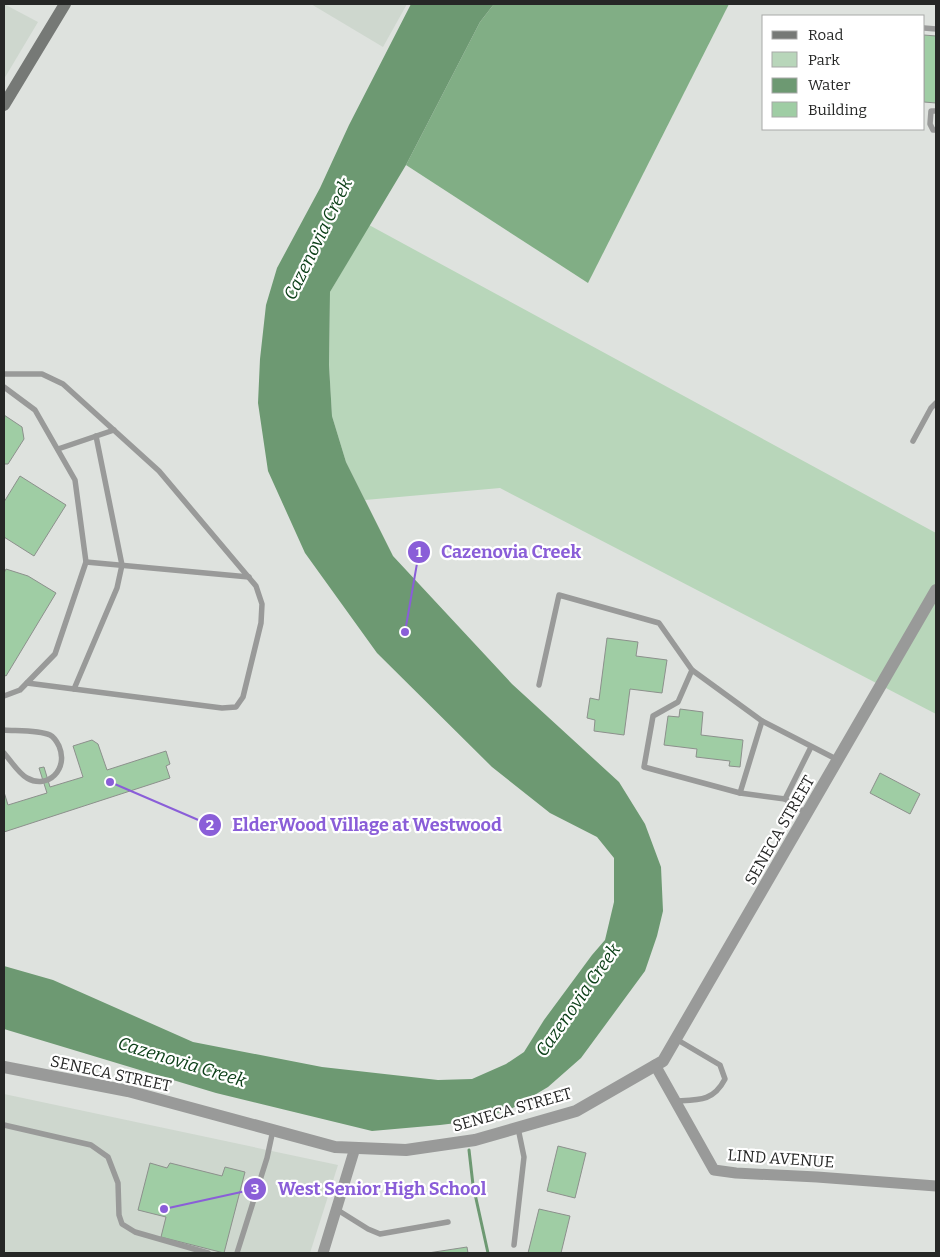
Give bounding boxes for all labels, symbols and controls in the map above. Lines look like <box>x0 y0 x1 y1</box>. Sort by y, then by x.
legend <box>762 15 925 130</box>
text: Road <box>808 26 843 44</box>
text: Park <box>808 51 840 69</box>
text: Water <box>808 76 851 94</box>
text: Building <box>808 101 867 119</box>
water label: Cazenovia Creek <box>279 174 357 304</box>
callout: Cazenovia Creek <box>406 535 592 568</box>
text: Cazenovia Creek <box>441 541 581 563</box>
text: 1 <box>416 543 423 561</box>
street label: SENECA STREET <box>740 772 818 888</box>
callout: ElderWood Village at Westwood <box>198 808 512 841</box>
text: ElderWood Village at Westwood <box>232 814 502 836</box>
text: 2 <box>206 816 214 834</box>
water label: Cazenovia Creek <box>531 939 625 1061</box>
water label: Cazenovia Creek <box>115 1032 249 1092</box>
street label: SENECA STREET <box>49 1051 173 1096</box>
street label: SENECA STREET <box>450 1083 574 1136</box>
street label: LIND AVENUE <box>727 1145 835 1172</box>
callout: West Senior High School <box>243 1173 497 1206</box>
text: West Senior High School <box>278 1178 487 1200</box>
text: 3 <box>251 1180 259 1198</box>

